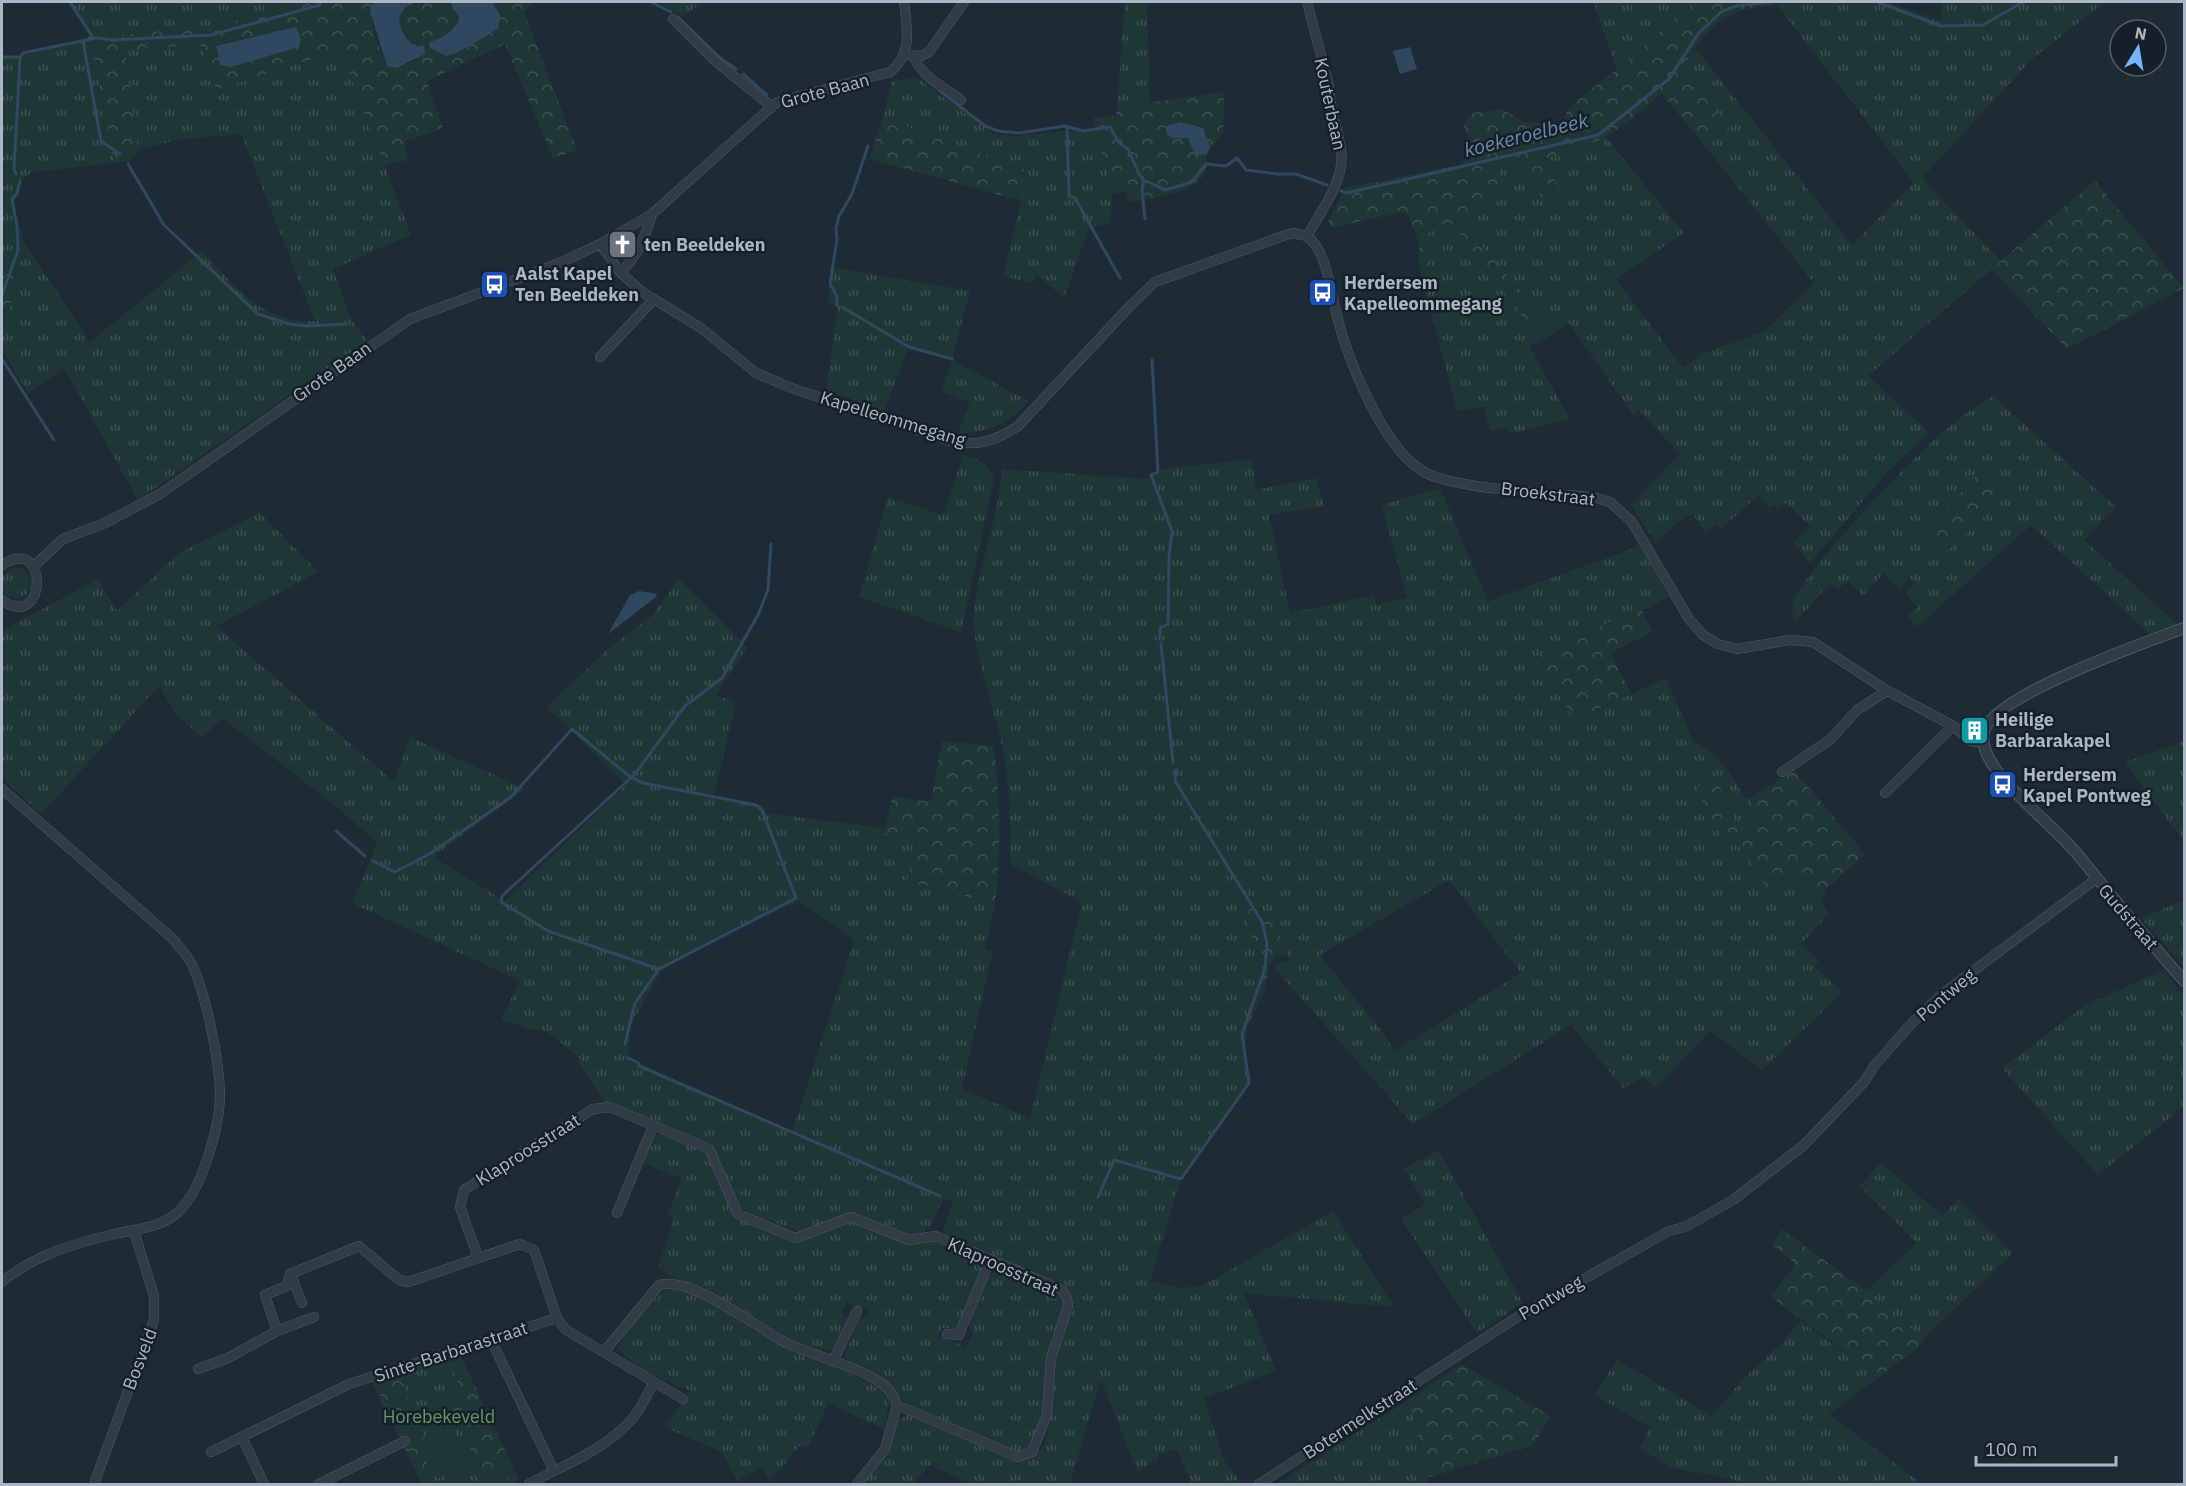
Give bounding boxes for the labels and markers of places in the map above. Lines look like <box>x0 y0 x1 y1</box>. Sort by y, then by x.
church icon: ten Beeldeken <box>607 229 639 261</box>
place label: ten Beeldeken <box>644 233 765 256</box>
place label: Aalst Kapel Ten Beeldeken <box>515 262 639 306</box>
bus stop icon: Aalst Kapel Ten Beeldeken <box>478 268 510 300</box>
place label: Herdersem Kapelleommegang <box>1344 271 1502 315</box>
bus stop icon: Herdersem Kapelleommegang <box>1307 277 1339 309</box>
place label: Heilige Barbarakapel <box>1995 708 2111 752</box>
building icon: Heilige Barbarakapel <box>1958 714 1990 746</box>
place label: Herdersem Kapel Pontweg <box>2023 763 2151 807</box>
bus stop icon: Herdersem Kapel Pontweg <box>1986 769 2018 801</box>

